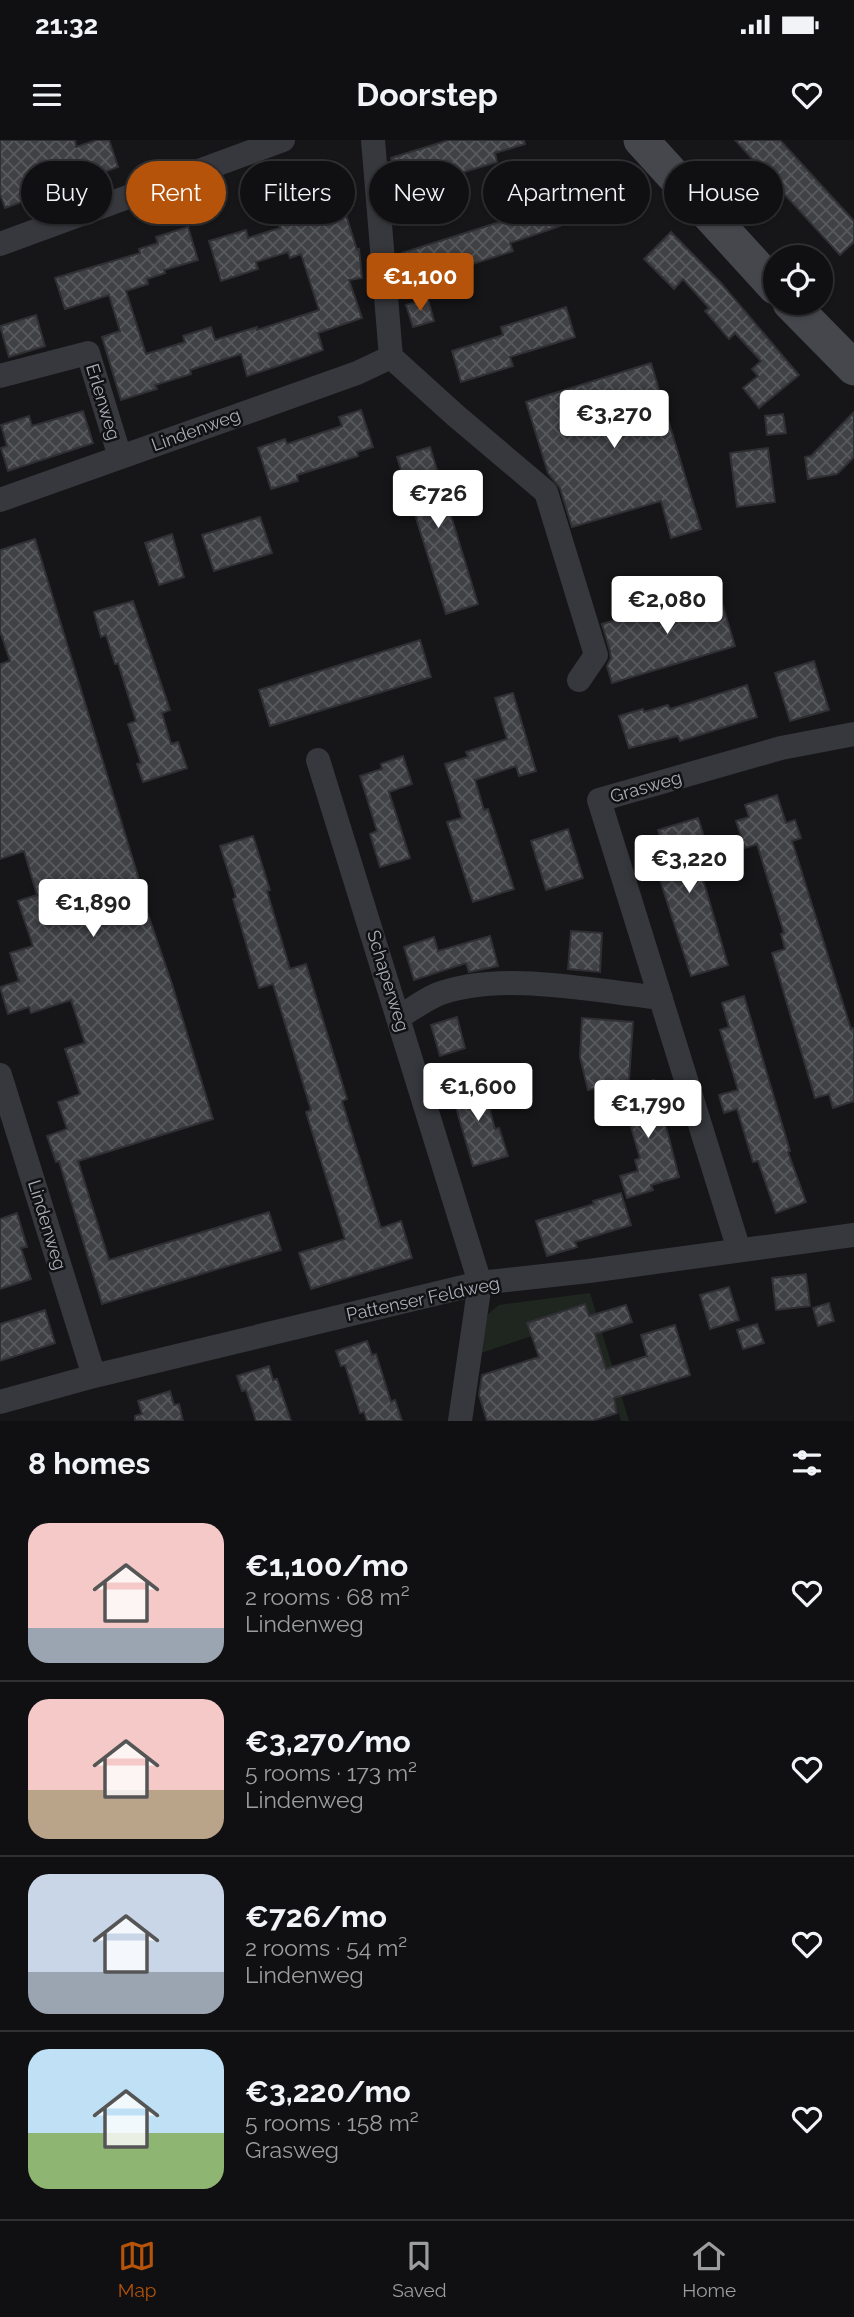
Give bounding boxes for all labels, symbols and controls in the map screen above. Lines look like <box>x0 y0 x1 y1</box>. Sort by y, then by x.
text: 21:32 <box>35 10 98 40</box>
icon: menu <box>28 76 66 114</box>
text: Doorstep <box>356 76 498 113</box>
icon: heart <box>788 76 826 114</box>
chip: Buy <box>21 161 112 224</box>
chip: Rent <box>126 161 226 224</box>
chip: Filters <box>240 161 355 224</box>
chip: New <box>369 161 469 224</box>
chip: Apartment <box>483 161 650 224</box>
chip: House <box>664 161 783 224</box>
map controls <box>763 245 833 315</box>
button: locate <box>763 245 833 315</box>
pin: €1,100 <box>363 254 477 313</box>
text: €1,100 <box>383 262 457 289</box>
street label: Erlenweg <box>82 361 125 443</box>
pin: €3,270 <box>557 390 671 450</box>
text: €3,270 <box>576 399 652 426</box>
street label: Lindenweg <box>149 404 243 455</box>
pin: €726 <box>397 470 479 530</box>
text: €726 <box>409 479 467 506</box>
pin: €2,080 <box>610 576 724 636</box>
text: €2,080 <box>628 585 706 612</box>
street label: Grasweg <box>608 766 684 807</box>
pin: €3,220 <box>632 836 746 895</box>
text: €3,220 <box>651 844 727 871</box>
pin: €1,890 <box>36 880 150 939</box>
text: €1,890 <box>55 888 131 915</box>
street label: Schaperweg <box>363 928 414 1034</box>
pin: €1,600 <box>421 1063 535 1123</box>
text: €1,600 <box>439 1072 517 1099</box>
pin: €1,790 <box>591 1080 705 1140</box>
text: €1,790 <box>610 1089 686 1116</box>
street label: Lindenweg <box>24 1177 71 1272</box>
street label: Pattenser Feldweg <box>344 1272 501 1325</box>
icon: filters <box>788 1444 826 1482</box>
text: 8 homes <box>28 1446 150 1481</box>
text: €1,100/mo <box>245 1548 408 1583</box>
icon: home <box>84 1551 168 1635</box>
icon: heart <box>788 1574 826 1612</box>
text: 2 rooms · 68 m² <box>245 1583 410 1610</box>
text: Lindenweg <box>245 1610 364 1637</box>
text: €3,270/mo <box>245 1724 411 1759</box>
icon: home <box>84 1727 168 1811</box>
icon: heart <box>788 1750 826 1788</box>
text: 5 rooms · 173 m² <box>245 1759 417 1786</box>
text: Lindenweg <box>245 1786 364 1813</box>
text: €726/mo <box>245 1899 387 1934</box>
icon: home <box>84 1902 168 1986</box>
icon: heart <box>788 1925 826 1963</box>
text: 2 rooms · 54 m² <box>245 1934 407 1961</box>
text: Lindenweg <box>245 1961 364 1988</box>
text: €3,220/mo <box>245 2074 411 2109</box>
icon: home <box>84 2077 168 2161</box>
icon: heart <box>788 2100 826 2138</box>
text: 5 rooms · 158 m² <box>245 2109 419 2136</box>
text: Grasweg <box>245 2136 339 2163</box>
tab: Map <box>118 2237 157 2301</box>
tab: Saved <box>392 2237 447 2301</box>
tab: Home <box>682 2237 736 2301</box>

